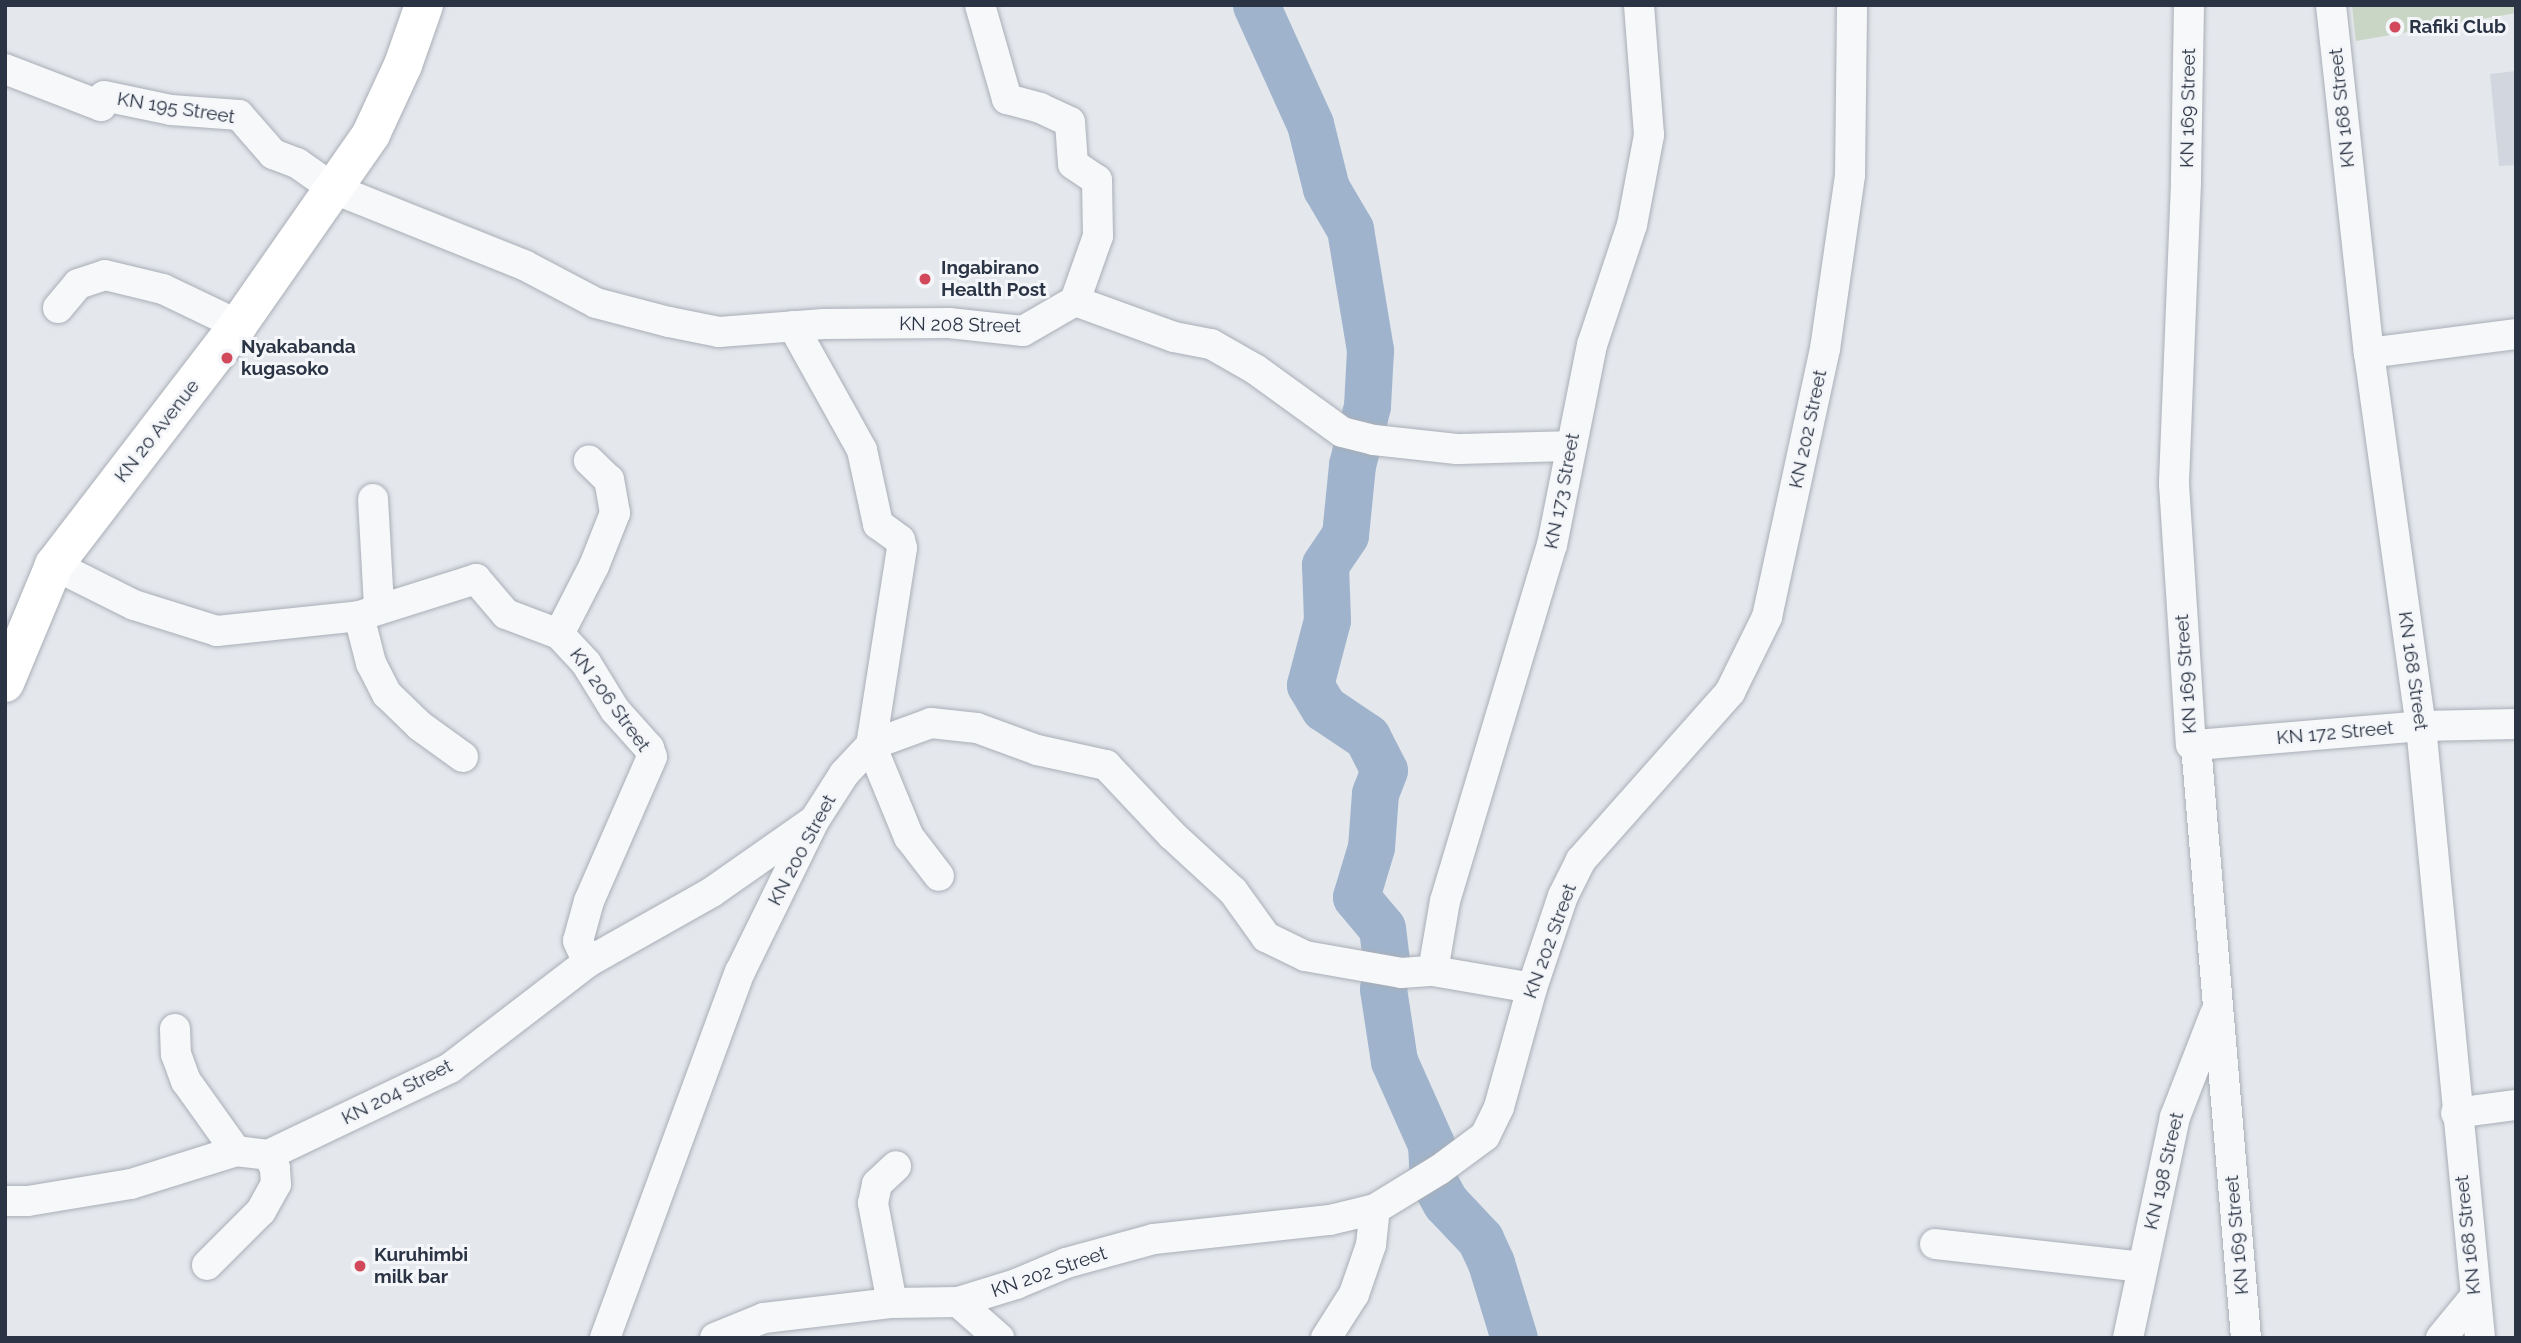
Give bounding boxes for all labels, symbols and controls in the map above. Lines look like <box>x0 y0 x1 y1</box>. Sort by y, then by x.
place label: Rafiki Club <box>2409 16 2506 38</box>
marker: Rafiki Club <box>2387 19 2403 35</box>
street label: KN 168 Street <box>2324 47 2360 169</box>
street label: KN 169 Street <box>2176 48 2200 168</box>
street label: KN 195 Street <box>116 87 236 129</box>
place label: Ingabirano Health Post <box>941 257 1046 301</box>
marker: Ingabirano Health Post <box>915 269 935 289</box>
street label: KN 208 Street <box>899 313 1021 337</box>
place label: Nyakabanda kugasoko <box>241 336 356 380</box>
marker: Nyakabanda kugasoko <box>219 350 235 366</box>
street label: KN 202 Street <box>1784 368 1832 490</box>
street label: KN 20 Avenue <box>110 375 204 487</box>
street label: KN 173 Street <box>1540 431 1584 551</box>
street label: KN 168 Street <box>2393 610 2433 732</box>
street label: KN 169 Street <box>2170 613 2202 735</box>
street label: KN 206 Street <box>565 644 655 756</box>
street label: KN 172 Street <box>2276 717 2394 749</box>
street label: KN 200 Street <box>763 791 841 909</box>
street label: KN 202 Street <box>1519 880 1581 1002</box>
street label: KN 204 Street <box>338 1054 456 1130</box>
street label: KN 198 Street <box>2139 1110 2189 1232</box>
street label: KN 169 Street <box>2220 1174 2254 1296</box>
street label: KN 168 Street <box>2450 1174 2486 1296</box>
street label: KN 202 Street <box>988 1242 1110 1302</box>
place label: Kuruhimbi milk bar <box>374 1244 468 1288</box>
marker: Kuruhimbi milk bar <box>352 1258 368 1274</box>

